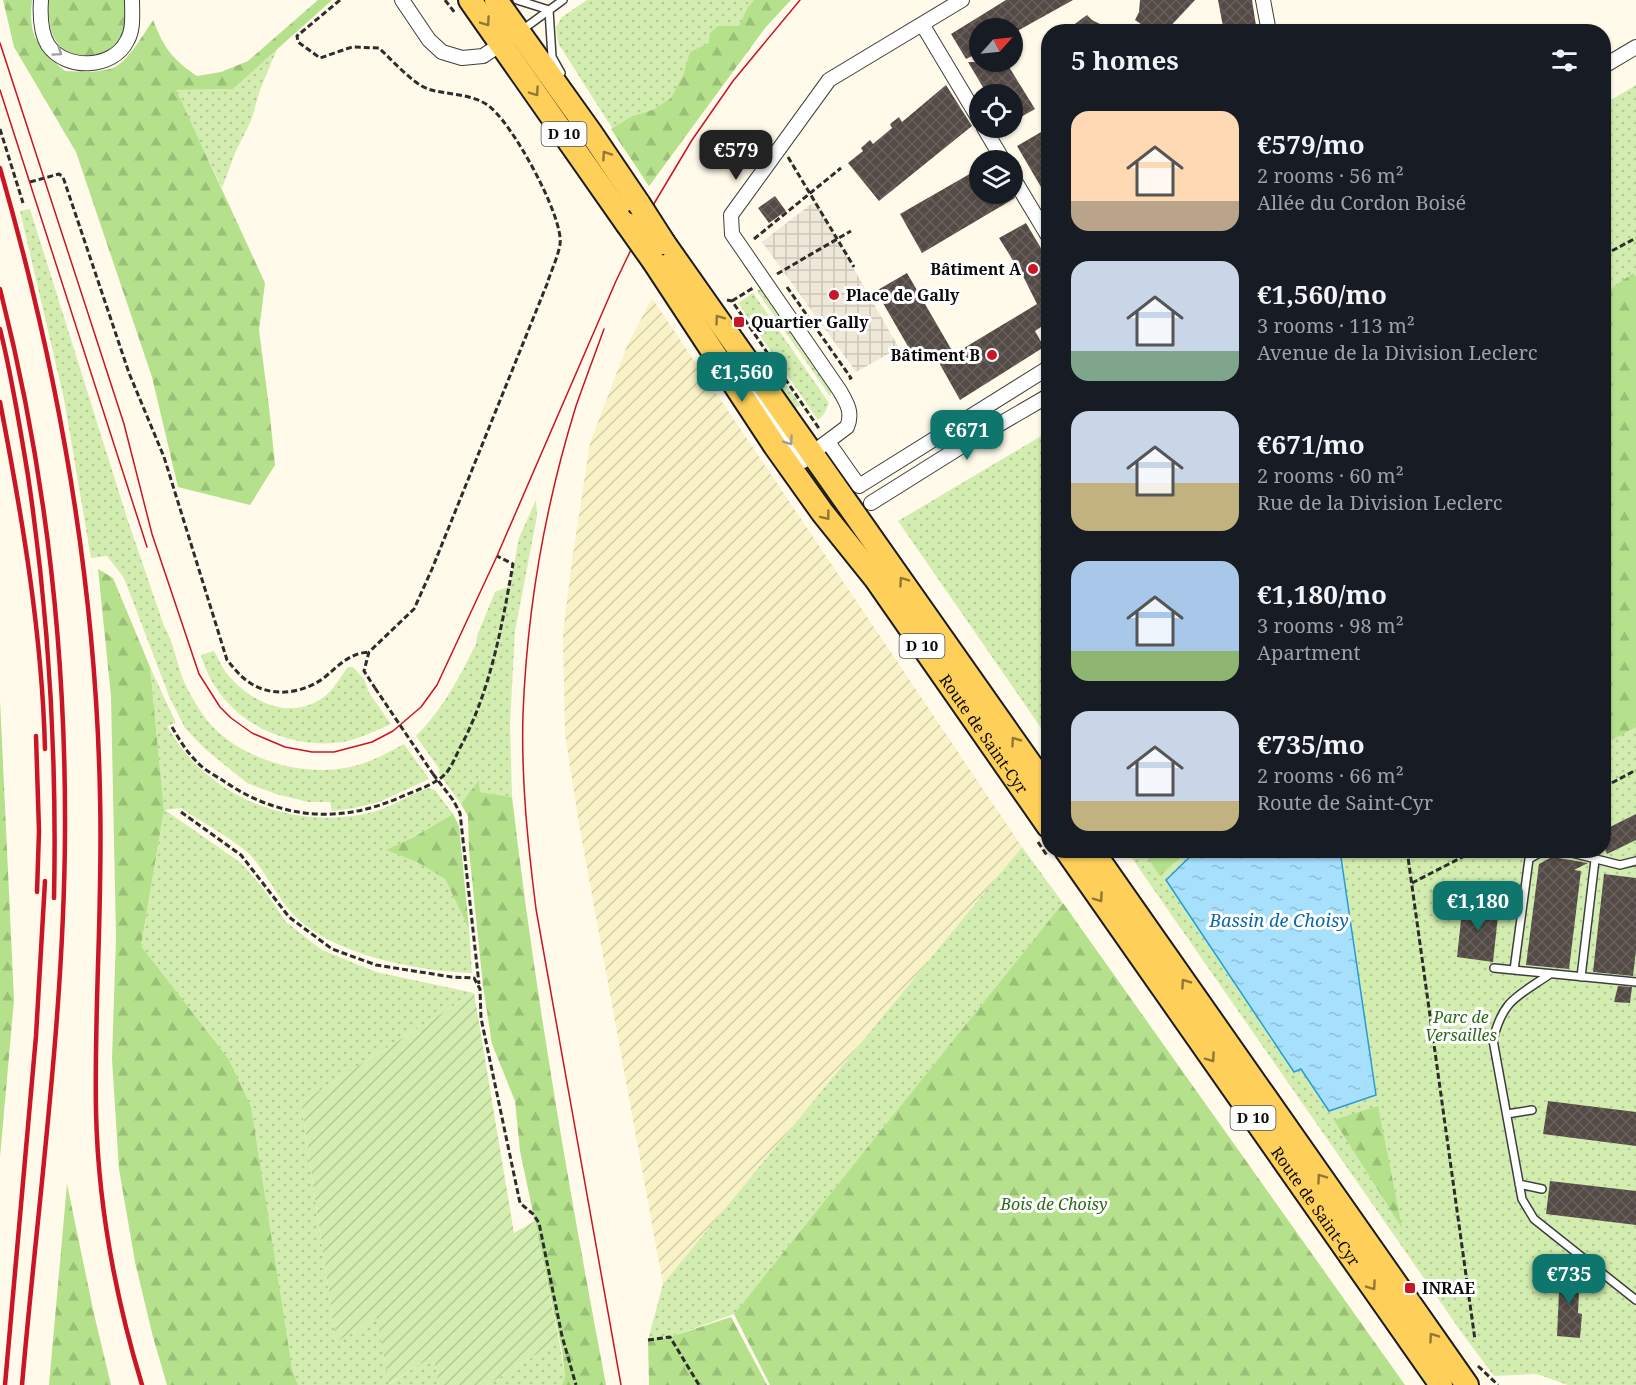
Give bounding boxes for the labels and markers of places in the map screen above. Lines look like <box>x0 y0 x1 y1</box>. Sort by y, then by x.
pin: €579 <box>700 130 772 181</box>
place label: Bâtiment A <box>930 258 1022 280</box>
marker: Bâtiment A <box>1026 262 1040 276</box>
place label: Place de Gally <box>846 284 960 306</box>
marker: Place de Gally <box>827 288 841 302</box>
place label: Quartier Gally <box>751 311 869 333</box>
marker: Quartier Gally <box>732 315 746 329</box>
place label: Bâtiment B <box>891 344 980 366</box>
marker: Bâtiment B <box>985 348 999 362</box>
pin: €1,560 <box>693 352 791 403</box>
pin: €671 <box>931 410 1003 461</box>
pin: €1,180 <box>1429 881 1527 932</box>
pin: €735 <box>1533 1254 1605 1305</box>
place label: INRAE <box>1422 1277 1475 1299</box>
marker: INRAE <box>1403 1281 1417 1295</box>

